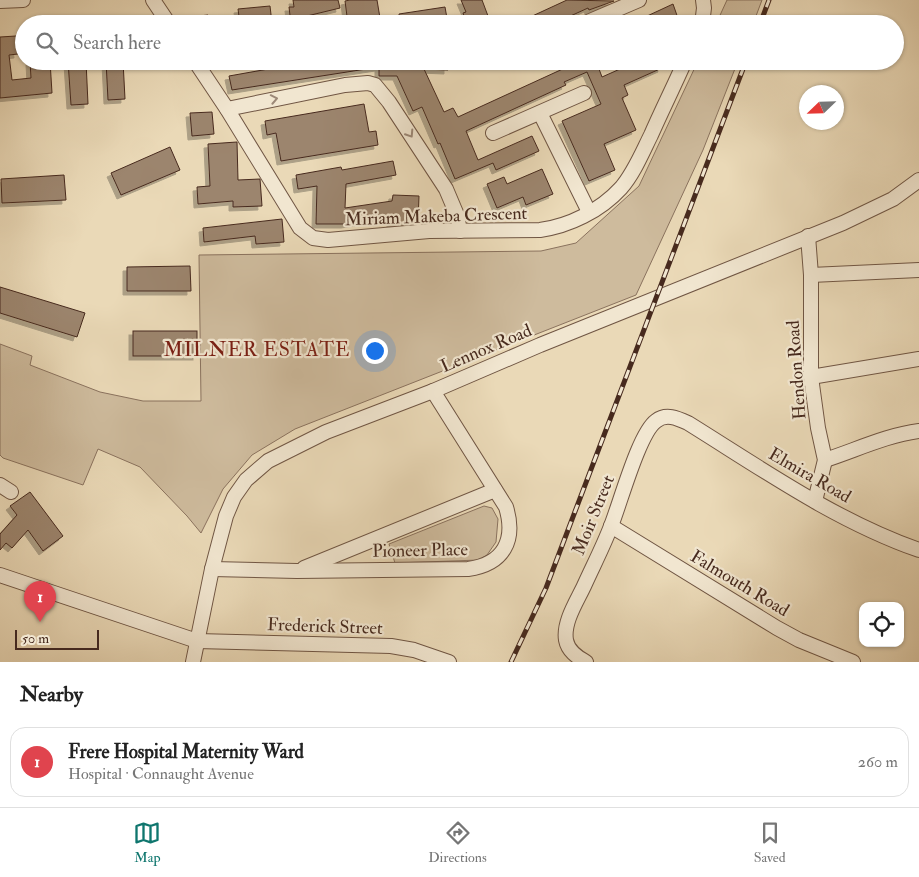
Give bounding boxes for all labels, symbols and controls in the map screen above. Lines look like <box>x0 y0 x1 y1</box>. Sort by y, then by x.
search box <box>15 15 904 70</box>
icon: search <box>33 29 61 57</box>
text: Search here <box>73 31 161 55</box>
north arrow <box>799 85 844 130</box>
one-way arrow <box>270 94 279 105</box>
one-way arrow <box>404 129 413 138</box>
street label: Miriam Makeba Crescent <box>344 202 528 231</box>
street label: Lennox Road <box>437 319 535 378</box>
street label: Hendon Road <box>782 319 811 420</box>
district label: MILNER ESTATE <box>164 337 350 362</box>
your location <box>362 338 388 364</box>
street label: Elmira Road <box>764 443 855 508</box>
street label: Moir Street <box>567 472 620 559</box>
street label: Pioneer Place <box>372 538 469 563</box>
street label: Falmouth Road <box>686 545 793 622</box>
pin: 1 <box>24 581 56 622</box>
map controls <box>859 602 904 647</box>
button: locate <box>859 602 904 647</box>
street label: Frederick Street <box>267 613 383 640</box>
scale bar <box>15 627 99 650</box>
text: 50 m <box>22 630 49 647</box>
text: Nearby <box>20 681 83 708</box>
text: Frere Hospital Maternity Ward <box>68 740 304 764</box>
text: 1 <box>34 752 40 772</box>
text: 260 m <box>858 752 898 772</box>
text: Hospital · Connaught Avenue <box>68 764 254 784</box>
tab: Map <box>133 819 161 866</box>
tab: Directions <box>428 819 487 866</box>
tab: Saved <box>754 819 786 866</box>

